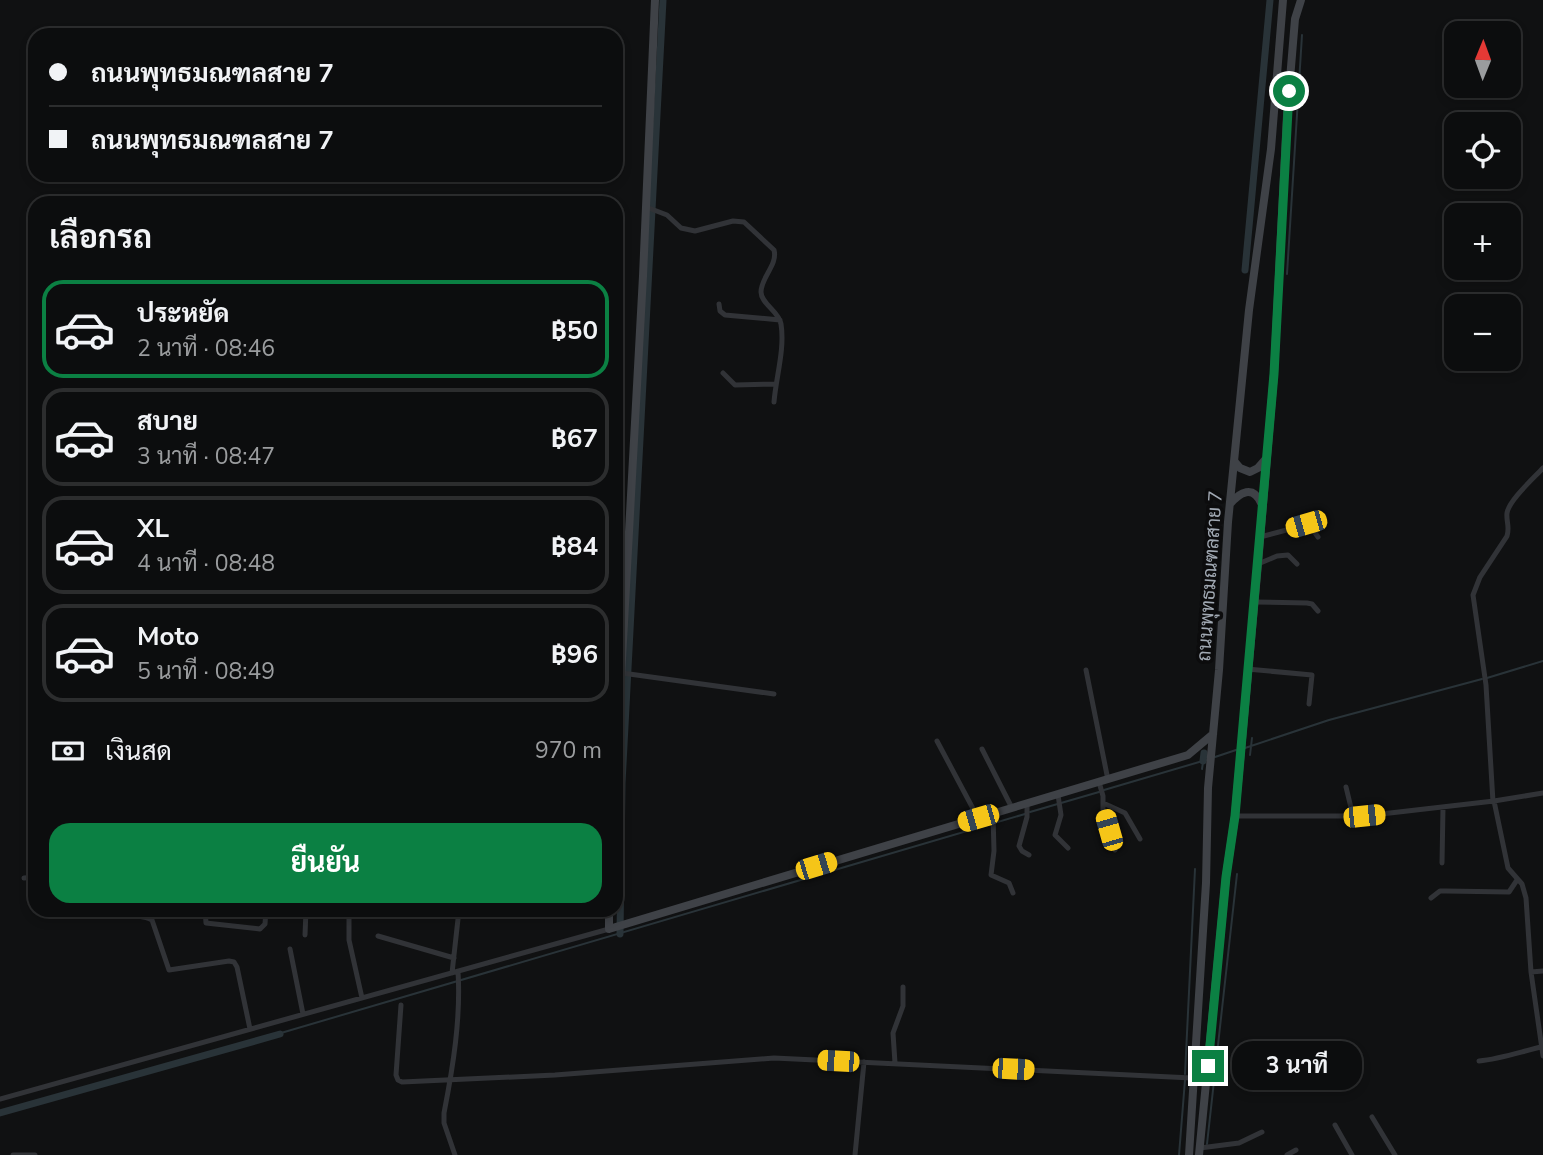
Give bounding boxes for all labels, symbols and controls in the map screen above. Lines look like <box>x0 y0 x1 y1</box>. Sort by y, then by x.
north arrow <box>1444 21 1521 98</box>
map controls <box>1444 21 1521 371</box>
text: ถนนพุทธมณฑลสาย 7 <box>91 56 334 91</box>
route start <box>1273 75 1305 107</box>
button: locate <box>1444 112 1521 189</box>
text: ถนนพุทธมณฑลสาย 7 <box>91 123 334 158</box>
button: + <box>1444 203 1521 280</box>
text: เลือกรถ <box>49 216 152 259</box>
button: − <box>1444 294 1521 371</box>
text: ประหยัด <box>137 296 230 331</box>
icon: car <box>53 298 116 361</box>
text: ฿50 <box>551 313 598 348</box>
text: 2 นาที · 08:46 <box>137 333 275 364</box>
text: สบาย <box>137 404 198 439</box>
icon: car <box>53 406 116 469</box>
text: ฿67 <box>551 421 598 456</box>
text: 3 นาที · 08:47 <box>137 441 275 472</box>
street label: ถนนพุทธมณฑลสาย 7 <box>1191 490 1229 662</box>
car <box>1283 508 1330 540</box>
text: XL <box>137 511 169 546</box>
icon: car <box>53 514 116 577</box>
text: ฿84 <box>551 529 598 564</box>
text: 4 นาที · 08:48 <box>137 548 275 579</box>
text: Moto <box>137 619 199 654</box>
icon: car <box>53 622 116 685</box>
text: ฿96 <box>551 637 598 672</box>
text: 5 นาที · 08:49 <box>137 656 275 687</box>
icon: cash <box>49 732 87 770</box>
text: เงินสด <box>105 734 172 769</box>
text: 970 m <box>535 735 602 766</box>
car <box>955 802 1002 834</box>
car <box>1343 803 1386 829</box>
car <box>1094 807 1125 853</box>
button: ยืนยัน <box>49 823 602 903</box>
car <box>793 850 840 882</box>
callout: 3 นาที <box>1232 1042 1362 1090</box>
car <box>817 1049 860 1073</box>
route end <box>1192 1050 1224 1082</box>
text: 3 นาที <box>1266 1050 1328 1081</box>
car <box>992 1057 1035 1081</box>

